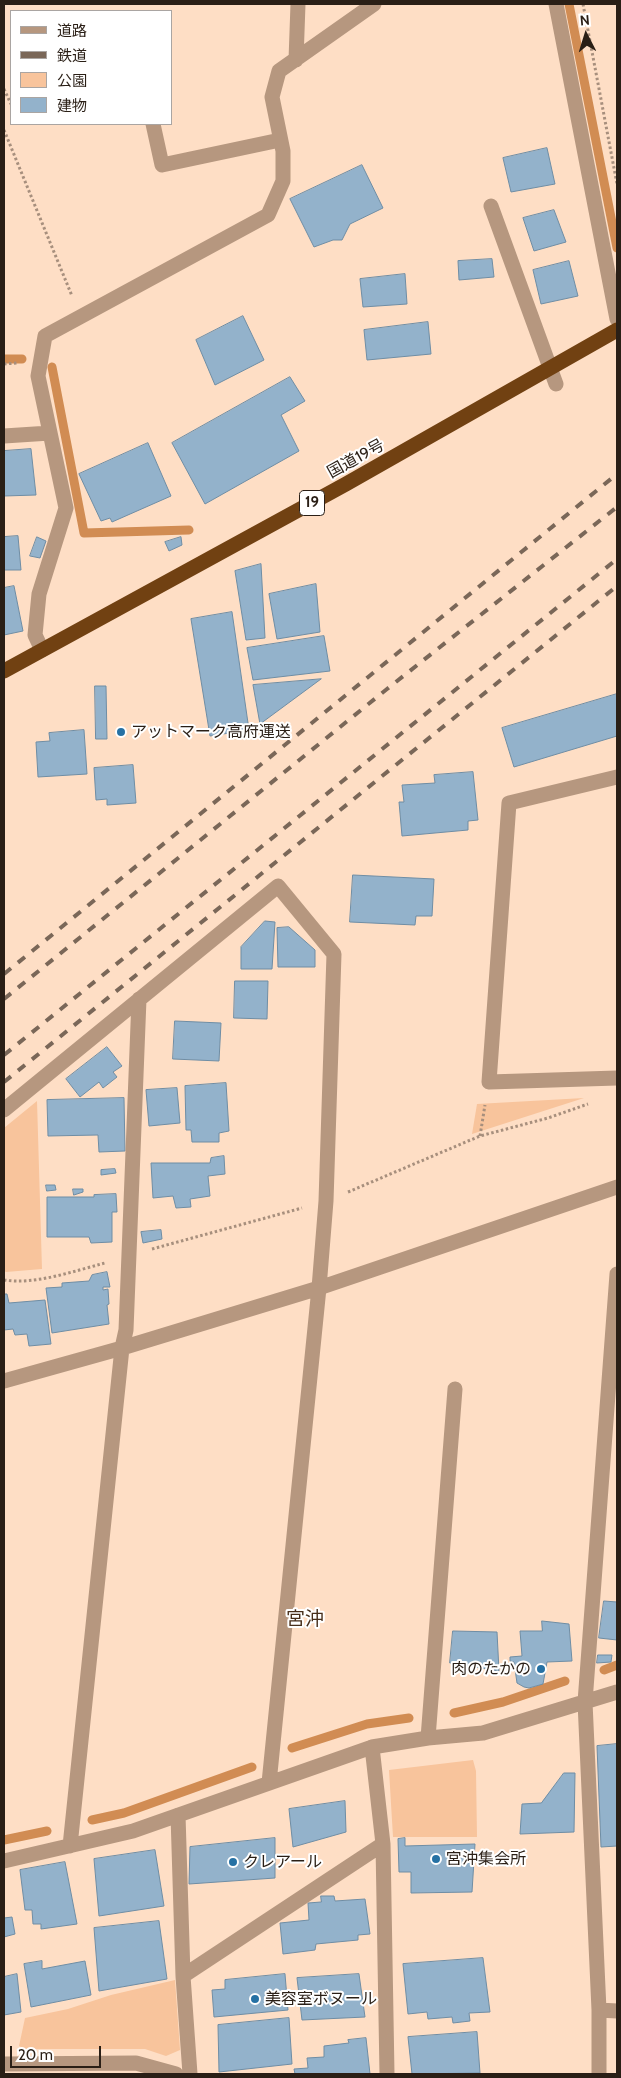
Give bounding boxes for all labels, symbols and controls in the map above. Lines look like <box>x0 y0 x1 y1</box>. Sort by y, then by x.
legend <box>10 10 172 125</box>
north arrow <box>561 10 611 60</box>
text: N <box>579 11 590 29</box>
text: 道路 <box>57 22 87 40</box>
text: 鉄道 <box>57 47 87 65</box>
text: 公園 <box>57 72 87 90</box>
text: 建物 <box>57 97 87 115</box>
street label: 国道19号 <box>324 436 388 482</box>
road number: 19 <box>300 490 324 516</box>
place label: アットマーク高府運送 <box>131 722 291 742</box>
marker: アットマーク高府運送 <box>115 726 127 738</box>
district label: 宮沖 <box>286 1608 324 1630</box>
place label: 肉のたかの <box>451 1659 531 1679</box>
marker: 肉のたかの <box>535 1663 547 1675</box>
place label: 宮沖集会所 <box>446 1849 526 1869</box>
place label: クレアール <box>243 1852 322 1872</box>
marker: 宮沖集会所 <box>430 1853 442 1865</box>
marker: クレアール <box>227 1856 239 1868</box>
place label: 美容室ボヌール <box>265 1989 377 2009</box>
marker: 美容室ボヌール <box>249 1993 261 2005</box>
scale bar <box>12 2036 104 2068</box>
text: 20 m <box>18 2046 53 2064</box>

